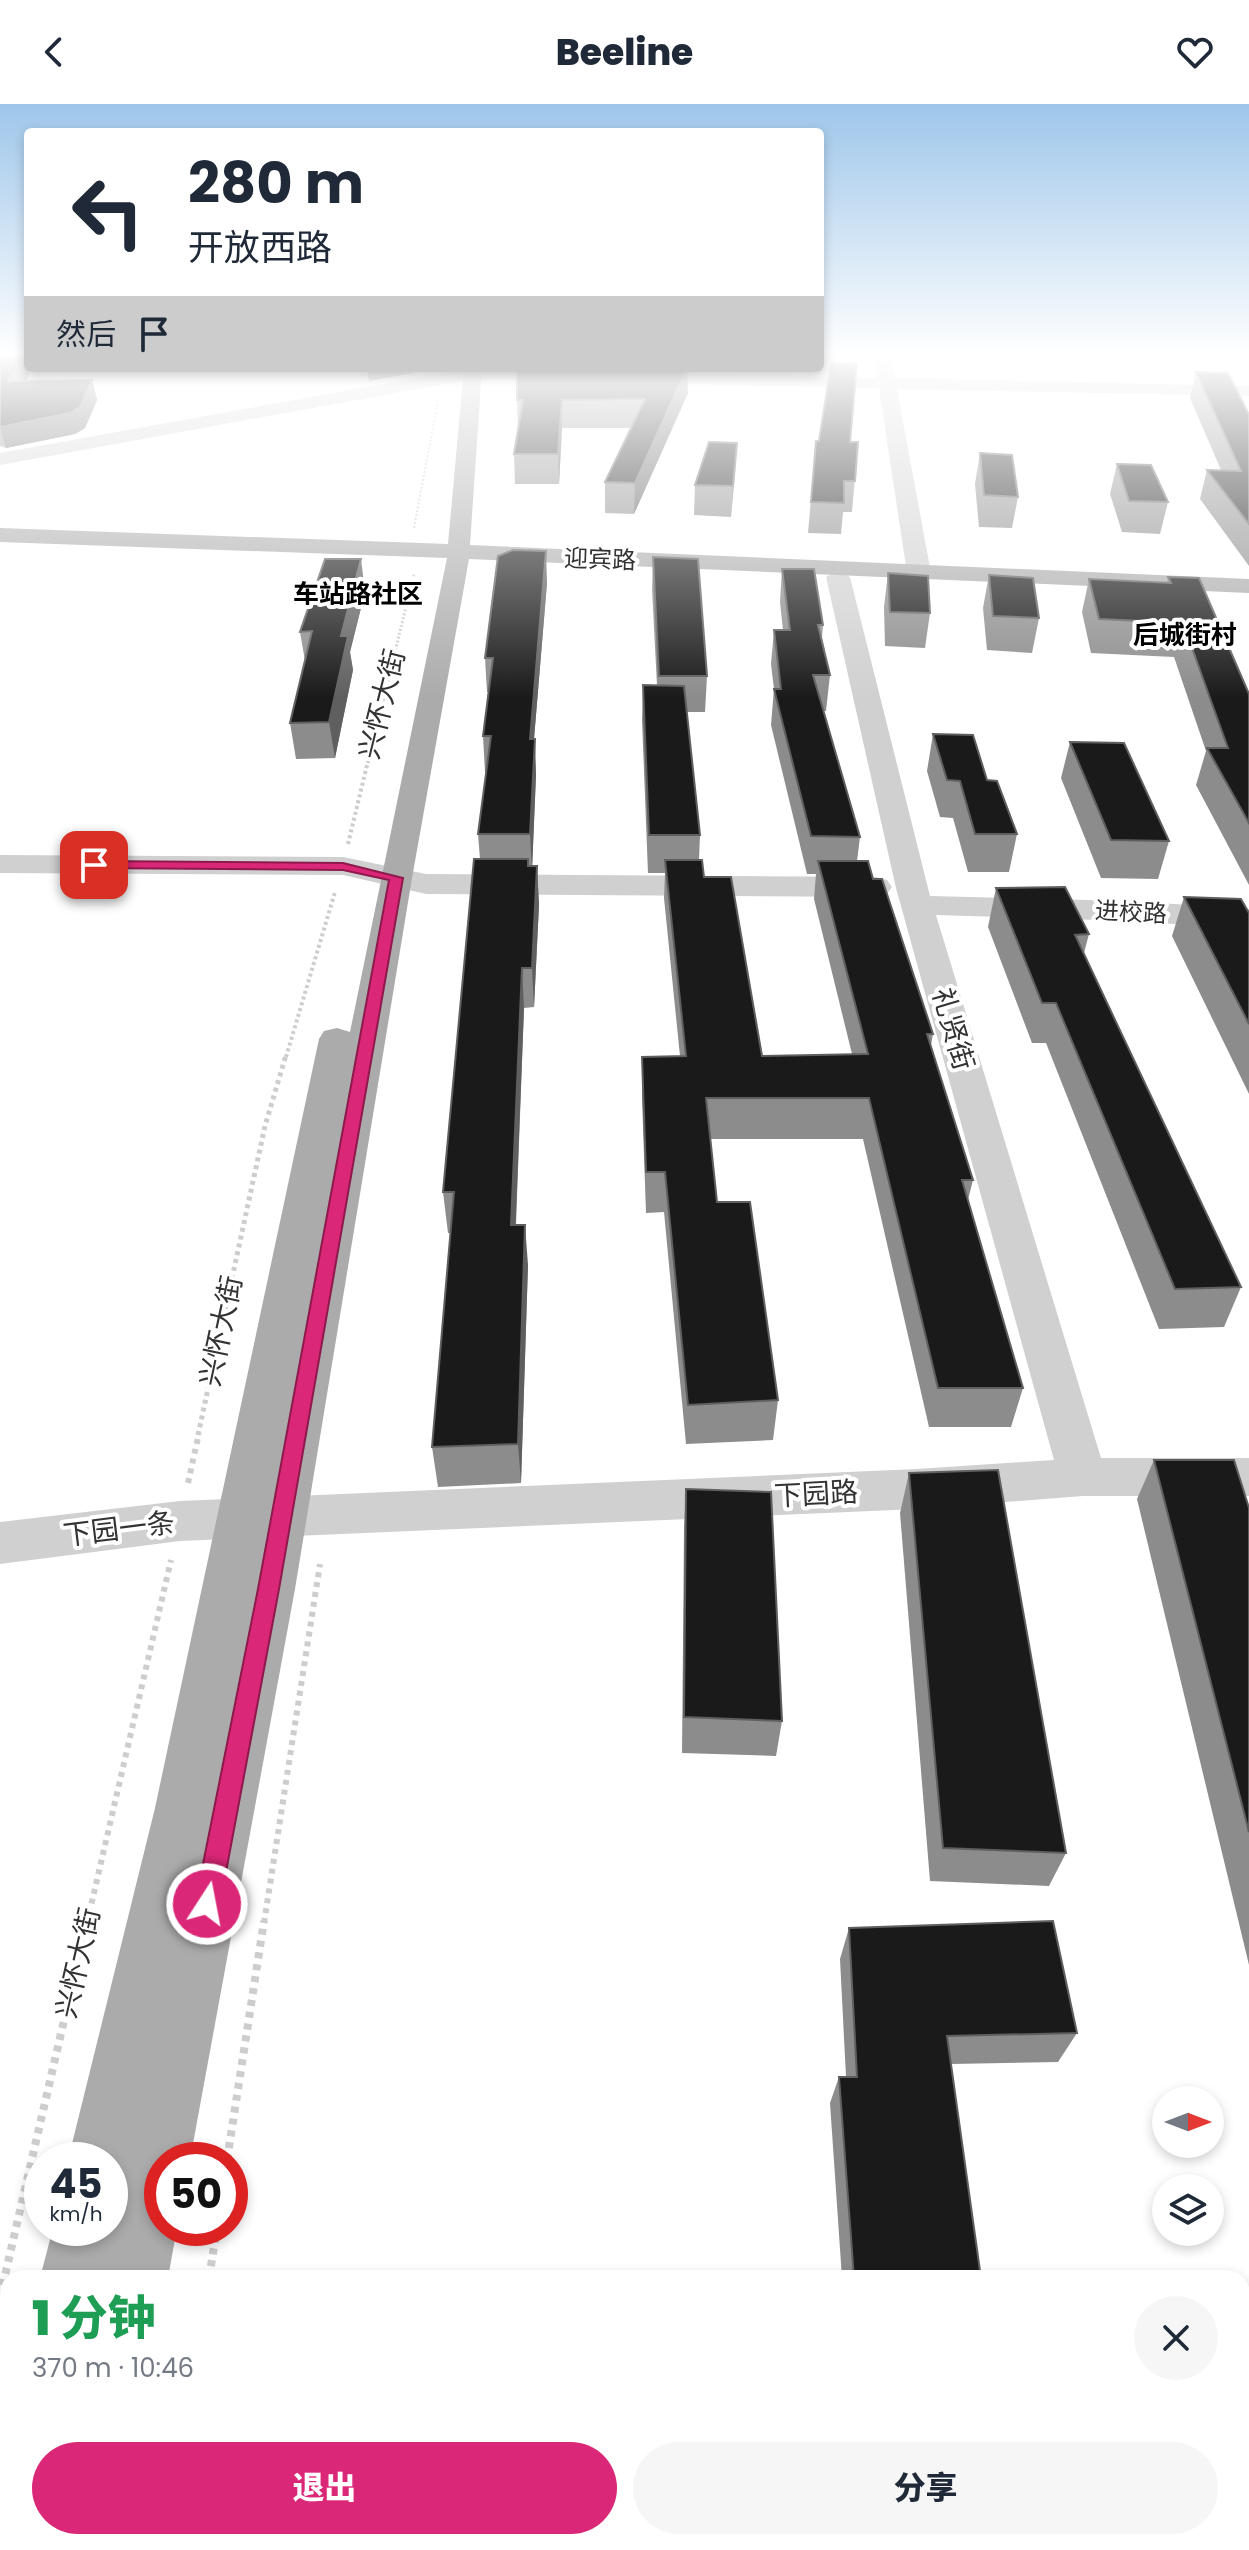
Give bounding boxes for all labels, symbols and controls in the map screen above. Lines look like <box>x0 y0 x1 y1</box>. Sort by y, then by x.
text: Beeline <box>556 27 693 78</box>
icon: back <box>32 30 76 74</box>
icon: heart <box>1173 30 1217 74</box>
text: 280 m <box>188 144 364 223</box>
icon: left <box>56 160 160 264</box>
text: 开放西路 <box>188 222 332 273</box>
icon: arrive <box>132 312 176 356</box>
text: 然后 <box>56 313 116 356</box>
street label: 迎宾路 <box>563 541 637 577</box>
district label: 车站路社区 <box>293 576 423 612</box>
district label: 后城街村 <box>1133 617 1237 653</box>
street label: 兴怀大街 <box>350 645 414 763</box>
pin <box>60 831 128 899</box>
icon: arrive <box>72 843 116 887</box>
street label: 进校路 <box>1094 894 1168 930</box>
street label: 礼贤街 <box>923 983 983 1075</box>
street label: 兴怀大街 <box>190 1272 252 1390</box>
street label: 下园路 <box>773 1472 859 1516</box>
street label: 下园一条 <box>61 1503 177 1555</box>
position arrow <box>165 1862 249 1946</box>
street label: 兴怀大街 <box>46 1904 110 2022</box>
north arrow <box>1152 2086 1224 2158</box>
map controls <box>1152 2086 1224 2246</box>
speed limit sign: 50 <box>144 2142 248 2246</box>
text: 45 <box>49 2156 103 2212</box>
button: layers <box>1152 2174 1224 2246</box>
text: km/h <box>49 2200 103 2228</box>
text: 1 分钟 <box>32 2285 156 2352</box>
button: close <box>1134 2296 1218 2380</box>
text: 370 m · 10:46 <box>32 2350 194 2386</box>
button: 退出 <box>32 2442 617 2534</box>
button: 分享 <box>633 2442 1218 2534</box>

